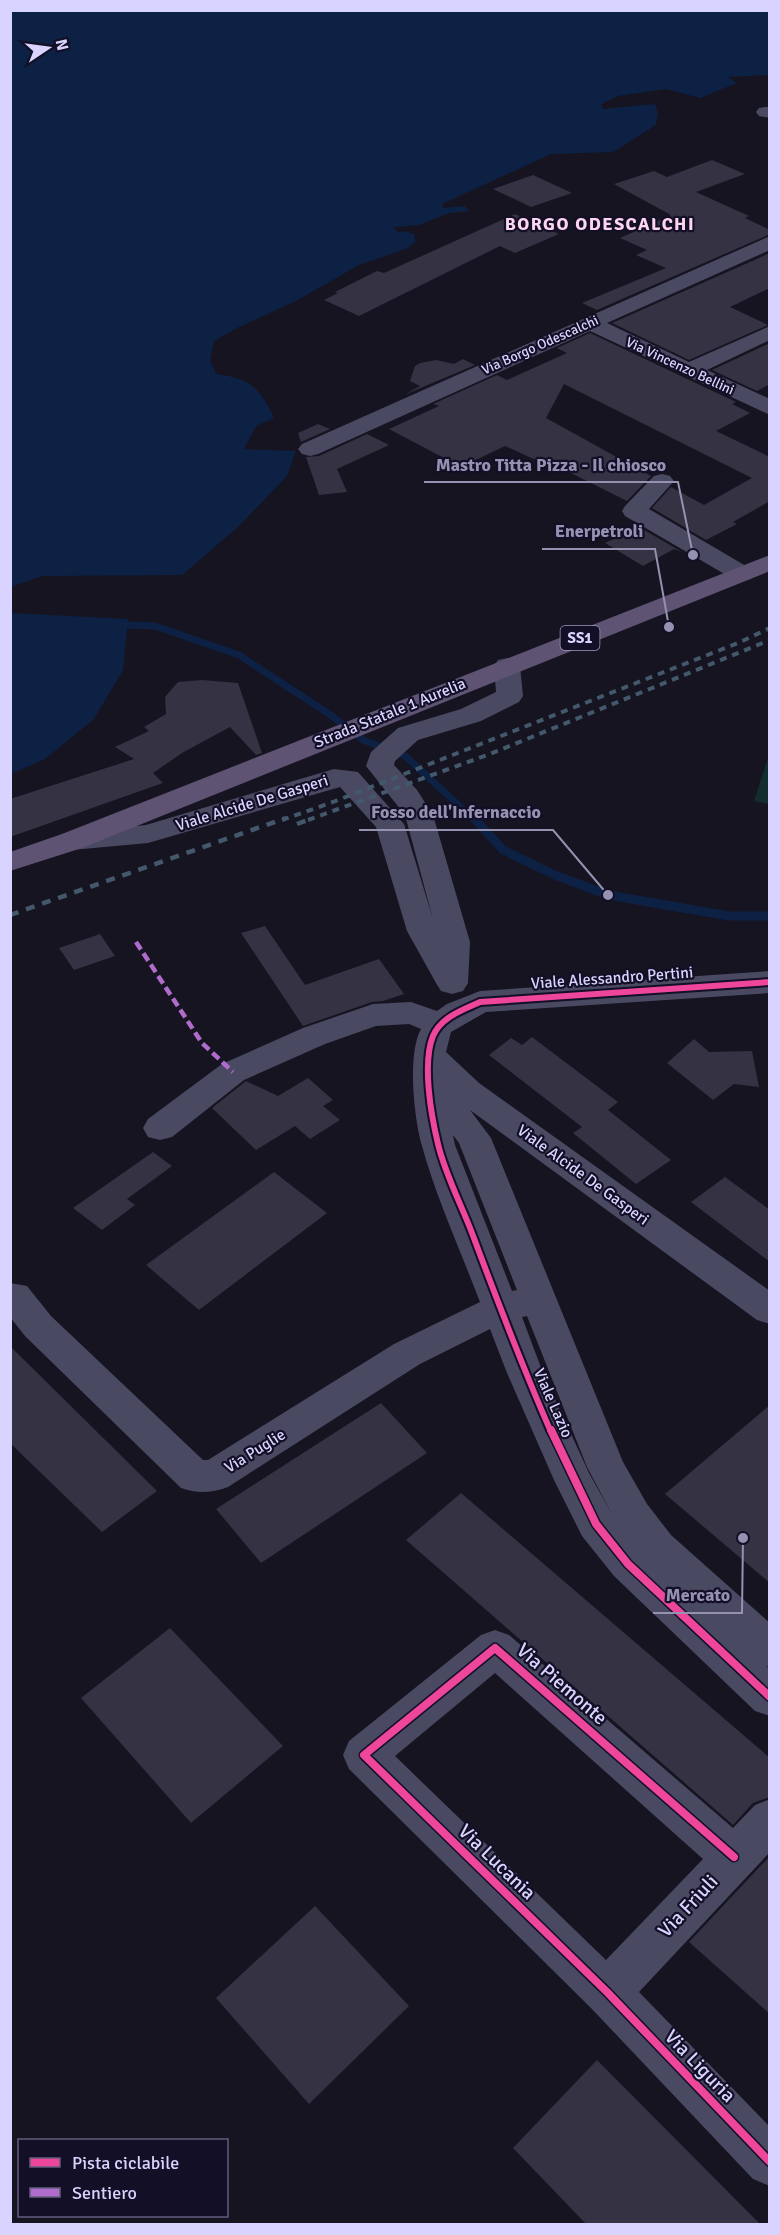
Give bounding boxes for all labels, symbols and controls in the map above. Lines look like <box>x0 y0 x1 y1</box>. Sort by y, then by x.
north arrow <box>18 18 78 78</box>
text: N <box>51 37 73 53</box>
district label: BORGO ODESCALCHI <box>505 213 695 235</box>
street label: Via Borgo Odescalchi <box>479 312 601 378</box>
street label: Via Vincenzo Bellini <box>623 333 737 399</box>
callout: Mastro Titta Pizza - Il chiosco <box>424 446 678 482</box>
text: Mastro Titta Pizza - Il chiosco <box>436 454 666 476</box>
callout: Enerpetroli <box>542 513 655 549</box>
text: Enerpetroli <box>555 520 643 542</box>
road number: SS1 <box>560 626 600 650</box>
street label: Strada Statale 1 Aurelia <box>311 673 469 753</box>
street label: Viale Alcide De Gasperi <box>173 770 331 836</box>
callout: Fosso dell'Infernaccio <box>359 794 553 830</box>
text: Fosso dell'Infernaccio <box>371 801 541 823</box>
street label: Viale Alessandro Pertini <box>530 962 694 994</box>
street label: Viale Alcide De Gasperi <box>513 1120 653 1230</box>
street label: Viale Lazio <box>529 1365 577 1441</box>
street label: Via Puglie <box>221 1424 289 1478</box>
callout: Mercato <box>653 1577 742 1613</box>
text: Mercato <box>666 1584 730 1606</box>
street label: Via Piemonte <box>511 1638 613 1730</box>
street label: Via Lucania <box>453 1819 541 1905</box>
street label: Via Friuli <box>653 1869 723 1943</box>
street label: Via Liguria <box>659 2024 741 2108</box>
legend <box>18 2139 228 2217</box>
text: Pista ciclabile <box>72 2152 179 2174</box>
text: Sentiero <box>72 2182 137 2204</box>

